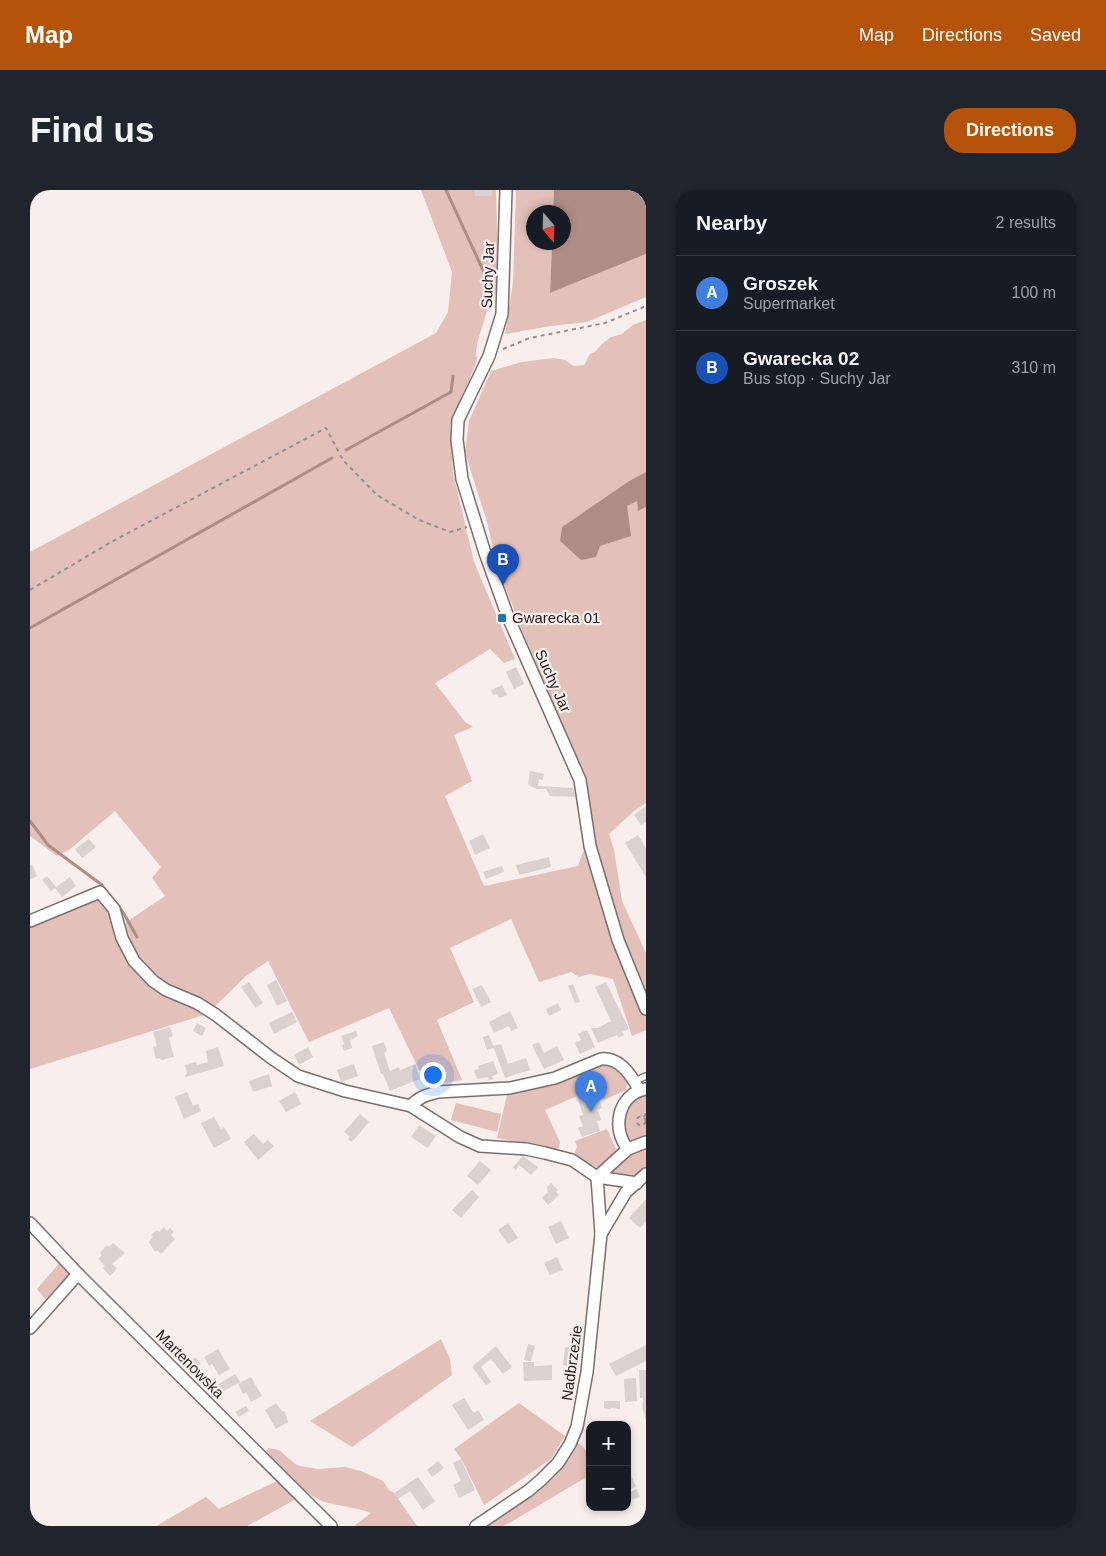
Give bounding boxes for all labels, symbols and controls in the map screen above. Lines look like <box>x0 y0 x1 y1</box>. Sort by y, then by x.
text: Map <box>25 21 73 48</box>
text: Map <box>859 25 894 45</box>
text: Directions <box>922 25 1002 45</box>
text: Saved <box>1030 25 1081 45</box>
button: Directions <box>944 108 1076 153</box>
text: Find us <box>30 110 154 149</box>
north arrow <box>526 205 571 250</box>
text: Nearby <box>696 211 767 234</box>
text: 2 results <box>996 214 1056 231</box>
street label: Suchy Jar <box>478 241 497 309</box>
text: Groszek <box>743 273 818 294</box>
text: A <box>706 284 718 301</box>
text: 100 m <box>1012 284 1056 301</box>
text: Supermarket <box>743 295 835 312</box>
text: Gwarecka 02 <box>743 348 859 369</box>
text: B <box>706 359 718 376</box>
text: 310 m <box>1012 359 1056 376</box>
text: Bus stop · Suchy Jar <box>743 370 891 387</box>
pin: B <box>487 544 519 585</box>
place label: Gwarecka 01 <box>512 609 600 626</box>
marker: Gwarecka 01 <box>496 612 508 624</box>
street label: Suchy Jar <box>532 647 575 715</box>
your location <box>420 1062 446 1088</box>
pin: A <box>575 1071 607 1112</box>
street label: Nadbrzezie <box>558 1324 585 1402</box>
street label: Martenowska <box>153 1326 228 1402</box>
map controls <box>586 1421 631 1511</box>
button: + <box>586 1421 631 1466</box>
button: − <box>586 1466 631 1511</box>

